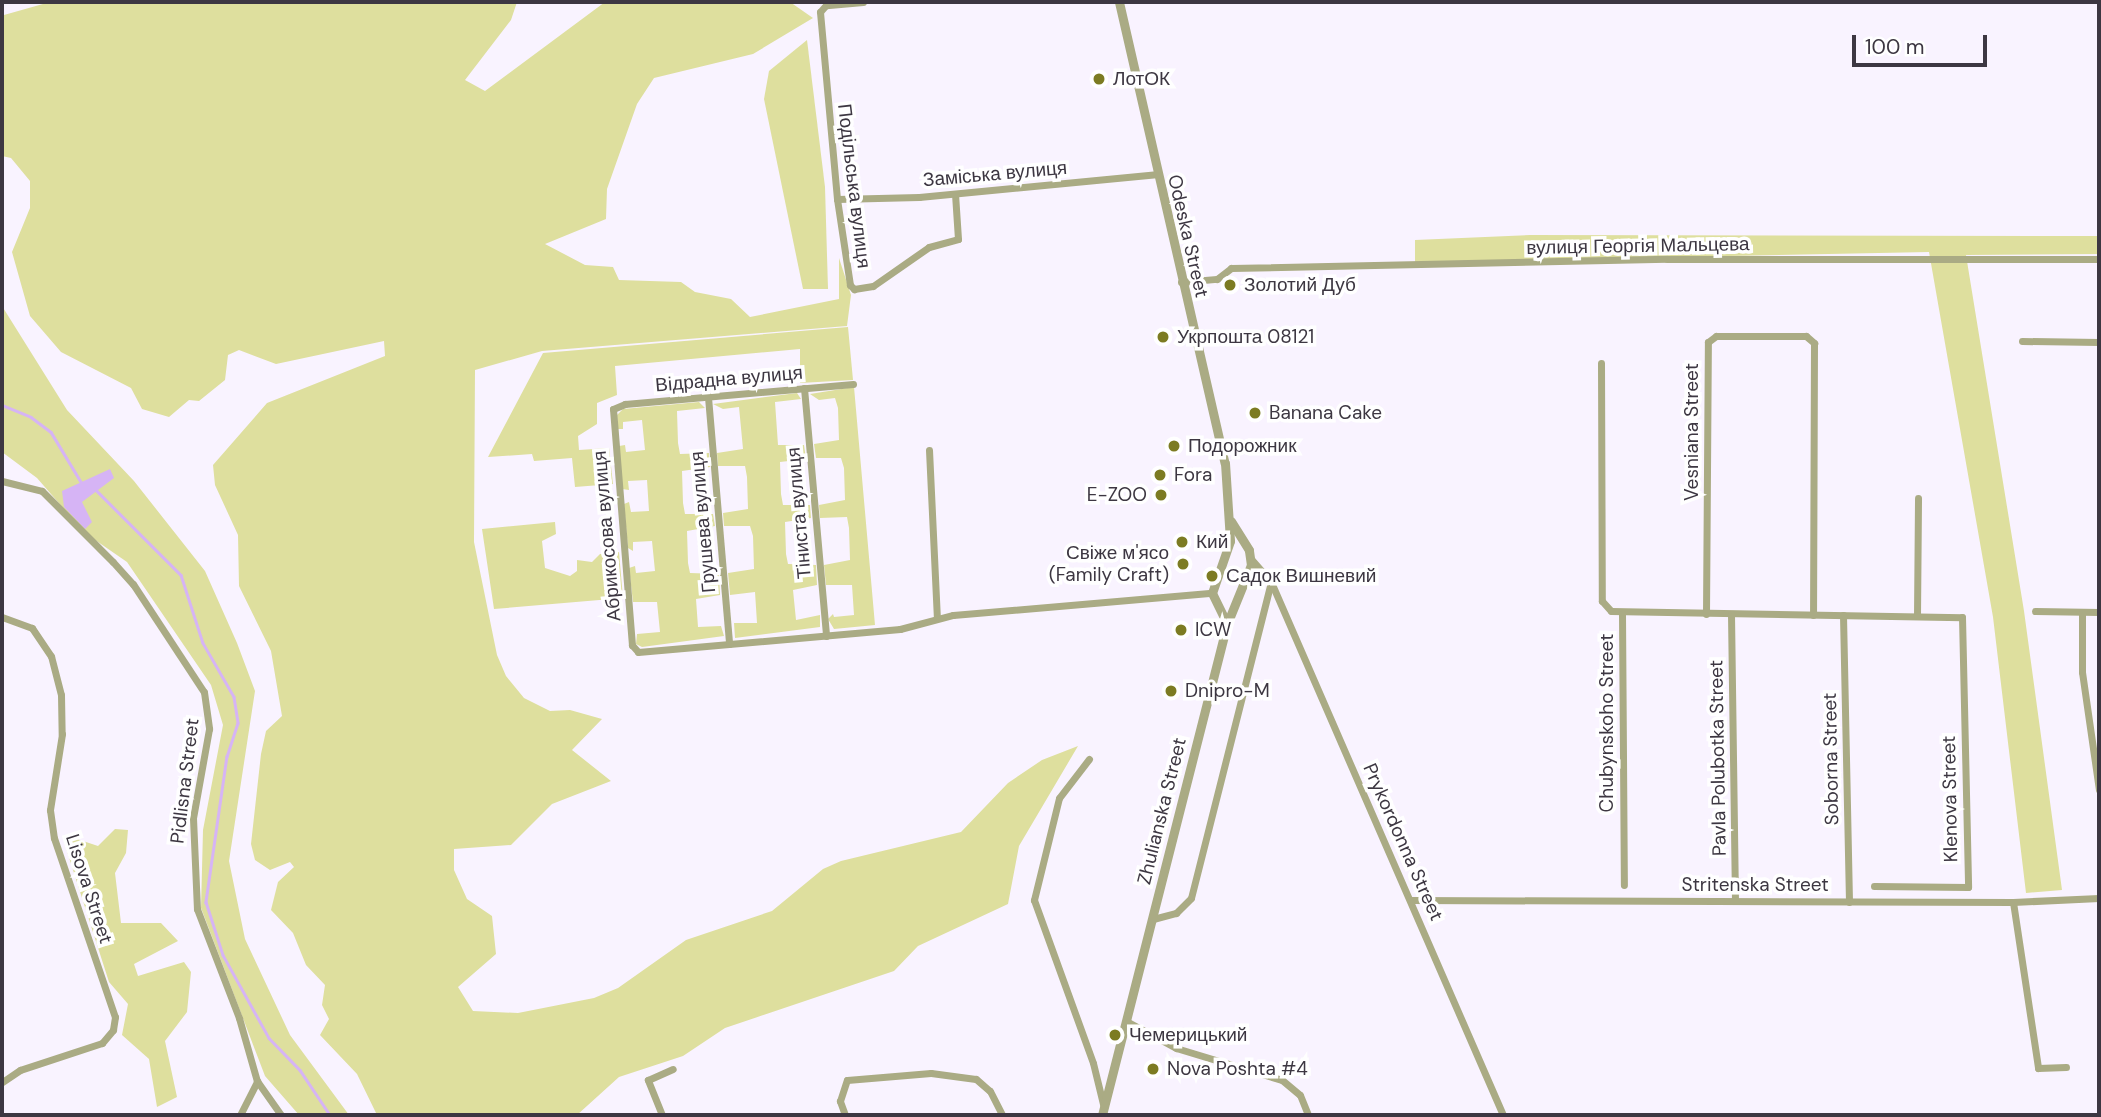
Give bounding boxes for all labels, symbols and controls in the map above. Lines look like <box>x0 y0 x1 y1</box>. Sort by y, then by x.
scale bar <box>1856 21 1991 65</box>
text: 100 m <box>1865 33 1925 61</box>
place label: ЛотОК <box>1113 68 1170 90</box>
marker: ЛотОК <box>1091 71 1107 87</box>
street label: Подільська вулиця <box>833 102 875 270</box>
street label: Заміська вулиця <box>922 156 1068 192</box>
street label: Odeska Street <box>1163 172 1213 300</box>
street label: вулиця Георгія Мальцева <box>1526 233 1750 259</box>
place label: Золотий Дуб <box>1244 274 1356 296</box>
marker: Золотий Дуб <box>1222 277 1238 293</box>
place label: Укрпошта 08121 <box>1177 326 1314 348</box>
marker: Укрпошта 08121 <box>1155 329 1171 345</box>
street label: Відрадна вулиця <box>654 361 804 397</box>
street label: Vesniana Street <box>1681 363 1703 501</box>
place label: Banana Cake <box>1269 402 1382 424</box>
marker: Banana Cake <box>1247 405 1263 421</box>
place label: Подорожник <box>1188 435 1297 457</box>
marker: Подорожник <box>1166 438 1182 454</box>
street label: Тіниста вулиця <box>782 446 816 580</box>
street label: Абрикосова вулиця <box>588 450 626 622</box>
street label: Грушева вулиця <box>685 450 721 594</box>
place label: Fora <box>1174 464 1212 486</box>
marker: Fora <box>1152 467 1168 483</box>
place label: E-ZOO <box>1087 484 1147 506</box>
marker: E-ZOO <box>1153 487 1169 503</box>
place label: Кий <box>1196 531 1228 553</box>
marker: Кий <box>1174 534 1190 550</box>
place label: Свіже м'ясо (Family Craft) <box>1049 542 1169 586</box>
marker: Свіже м'ясо (Family Craft) <box>1175 556 1191 572</box>
place label: Садок Вишневий <box>1226 565 1376 587</box>
marker: Садок Вишневий <box>1204 568 1220 584</box>
place label: ICW <box>1195 619 1231 641</box>
marker: ICW <box>1173 622 1189 638</box>
street label: Chubynskoho Street <box>1596 634 1618 812</box>
street label: Pavla Polubotka Street <box>1705 660 1731 856</box>
place label: Dnipro-M <box>1185 680 1270 702</box>
marker: Dnipro-M <box>1163 683 1179 699</box>
street label: Soborna Street <box>1818 693 1844 825</box>
street label: Pidlisna Street <box>166 717 204 845</box>
street label: Zhulianska Street <box>1133 735 1191 887</box>
street label: Klenova Street <box>1937 736 1963 862</box>
street label: Prykordonna Street <box>1358 760 1448 924</box>
street label: Lisova Street <box>61 831 117 947</box>
street label: Stritenska Street <box>1681 874 1829 896</box>
place label: Чемерицький <box>1129 1024 1247 1046</box>
marker: Чемерицький <box>1107 1027 1123 1043</box>
place label: Nova Poshta #4 <box>1167 1058 1308 1080</box>
marker: Nova Poshta #4 <box>1145 1061 1161 1077</box>

